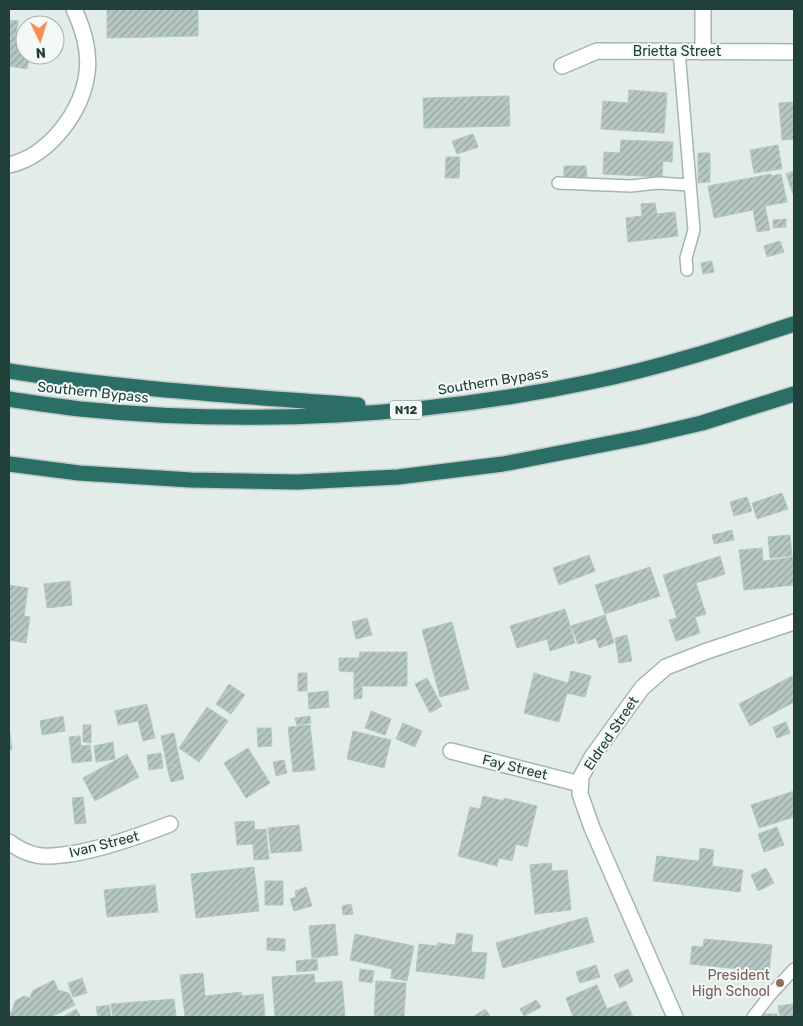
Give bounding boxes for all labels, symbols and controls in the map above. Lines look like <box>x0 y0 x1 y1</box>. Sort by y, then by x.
north arrow <box>15 15 65 65</box>
street label: Brietta Street <box>633 43 722 60</box>
text: N <box>35 44 46 61</box>
street label: Southern Bypass <box>437 364 550 399</box>
street label: Southern Bypass <box>37 378 149 407</box>
road number: N12 <box>390 400 422 420</box>
street label: Eldred Street <box>580 693 643 773</box>
street label: Fay Street <box>481 751 550 784</box>
street label: Ivan Street <box>67 827 141 861</box>
place label: President High School <box>692 967 771 1000</box>
marker: President High School <box>774 977 786 989</box>

